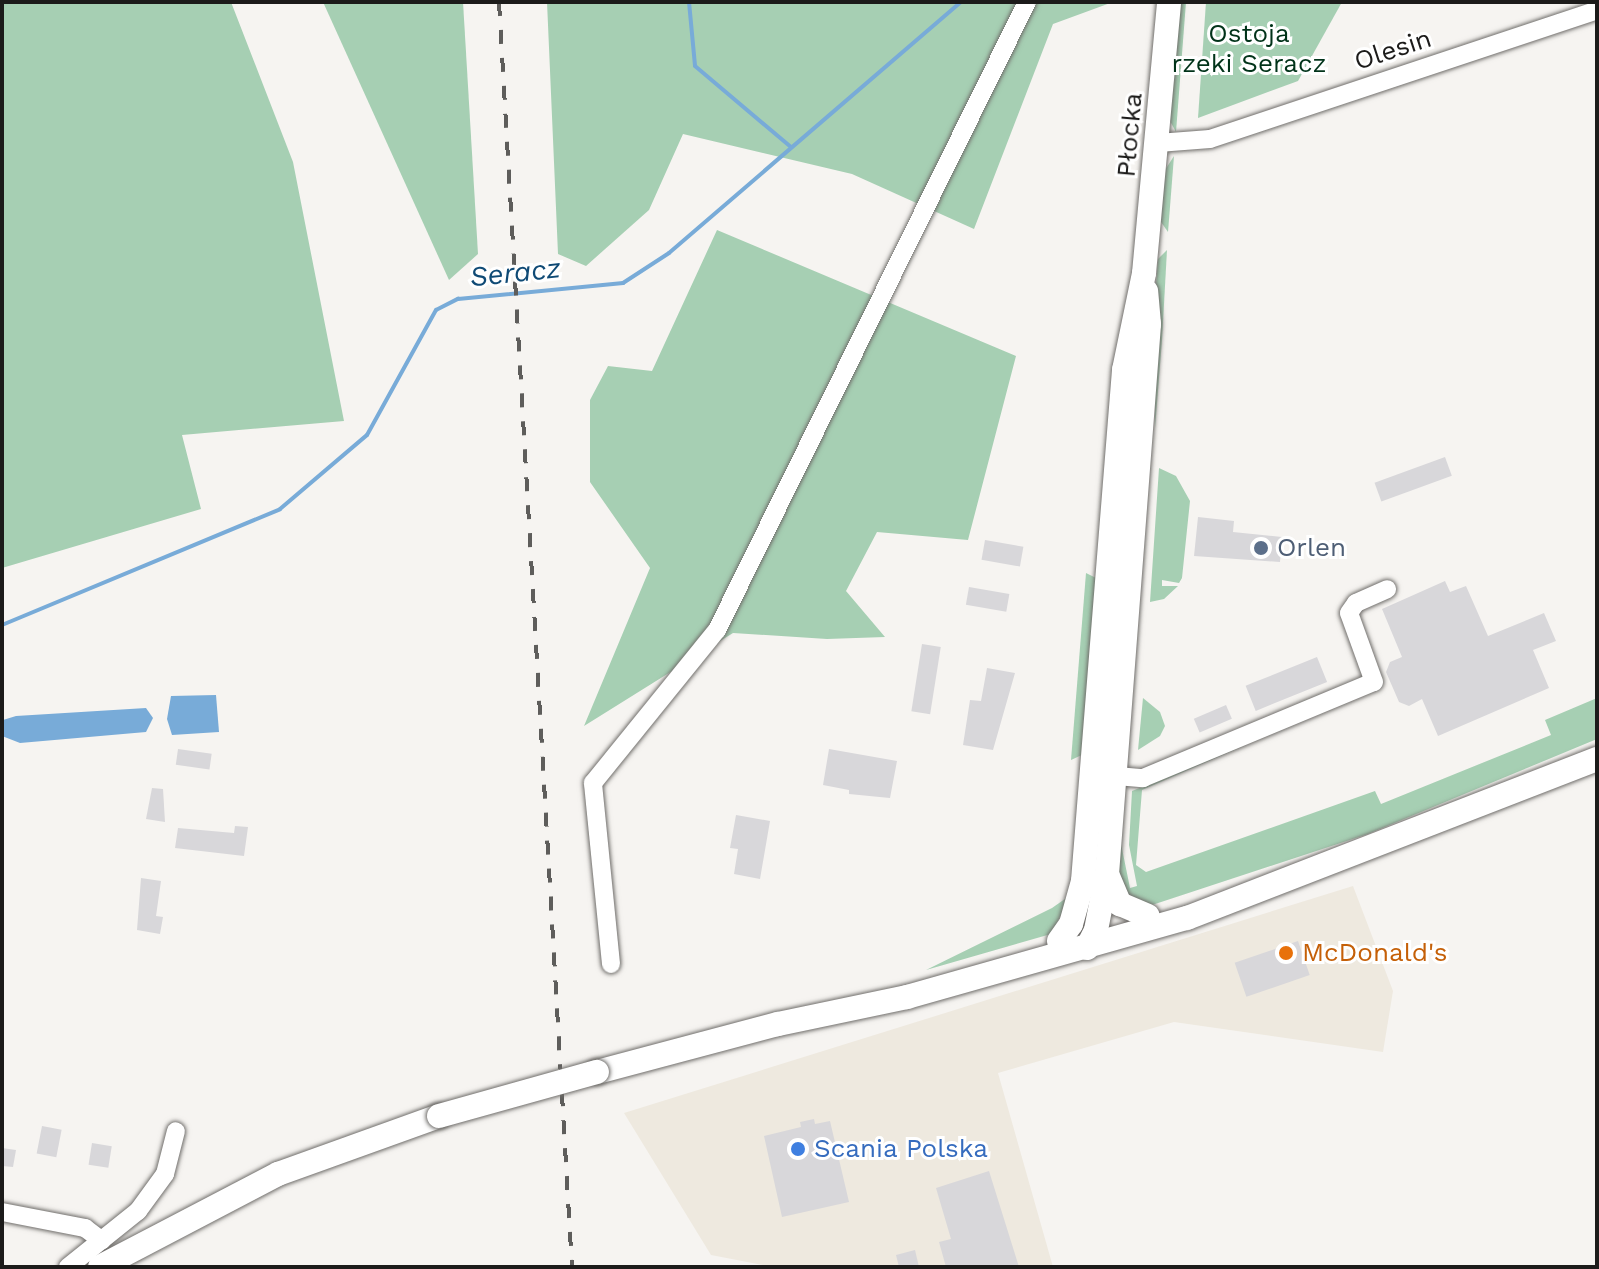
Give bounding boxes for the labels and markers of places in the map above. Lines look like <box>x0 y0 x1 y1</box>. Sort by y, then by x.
place label: Orlen <box>1277 532 1346 564</box>
marker: Orlen <box>1252 539 1270 557</box>
place label: McDonald's <box>1302 937 1447 969</box>
marker: McDonald's <box>1277 944 1295 962</box>
place label: Scania Polska <box>814 1133 989 1165</box>
marker: Scania Polska <box>789 1140 807 1158</box>

